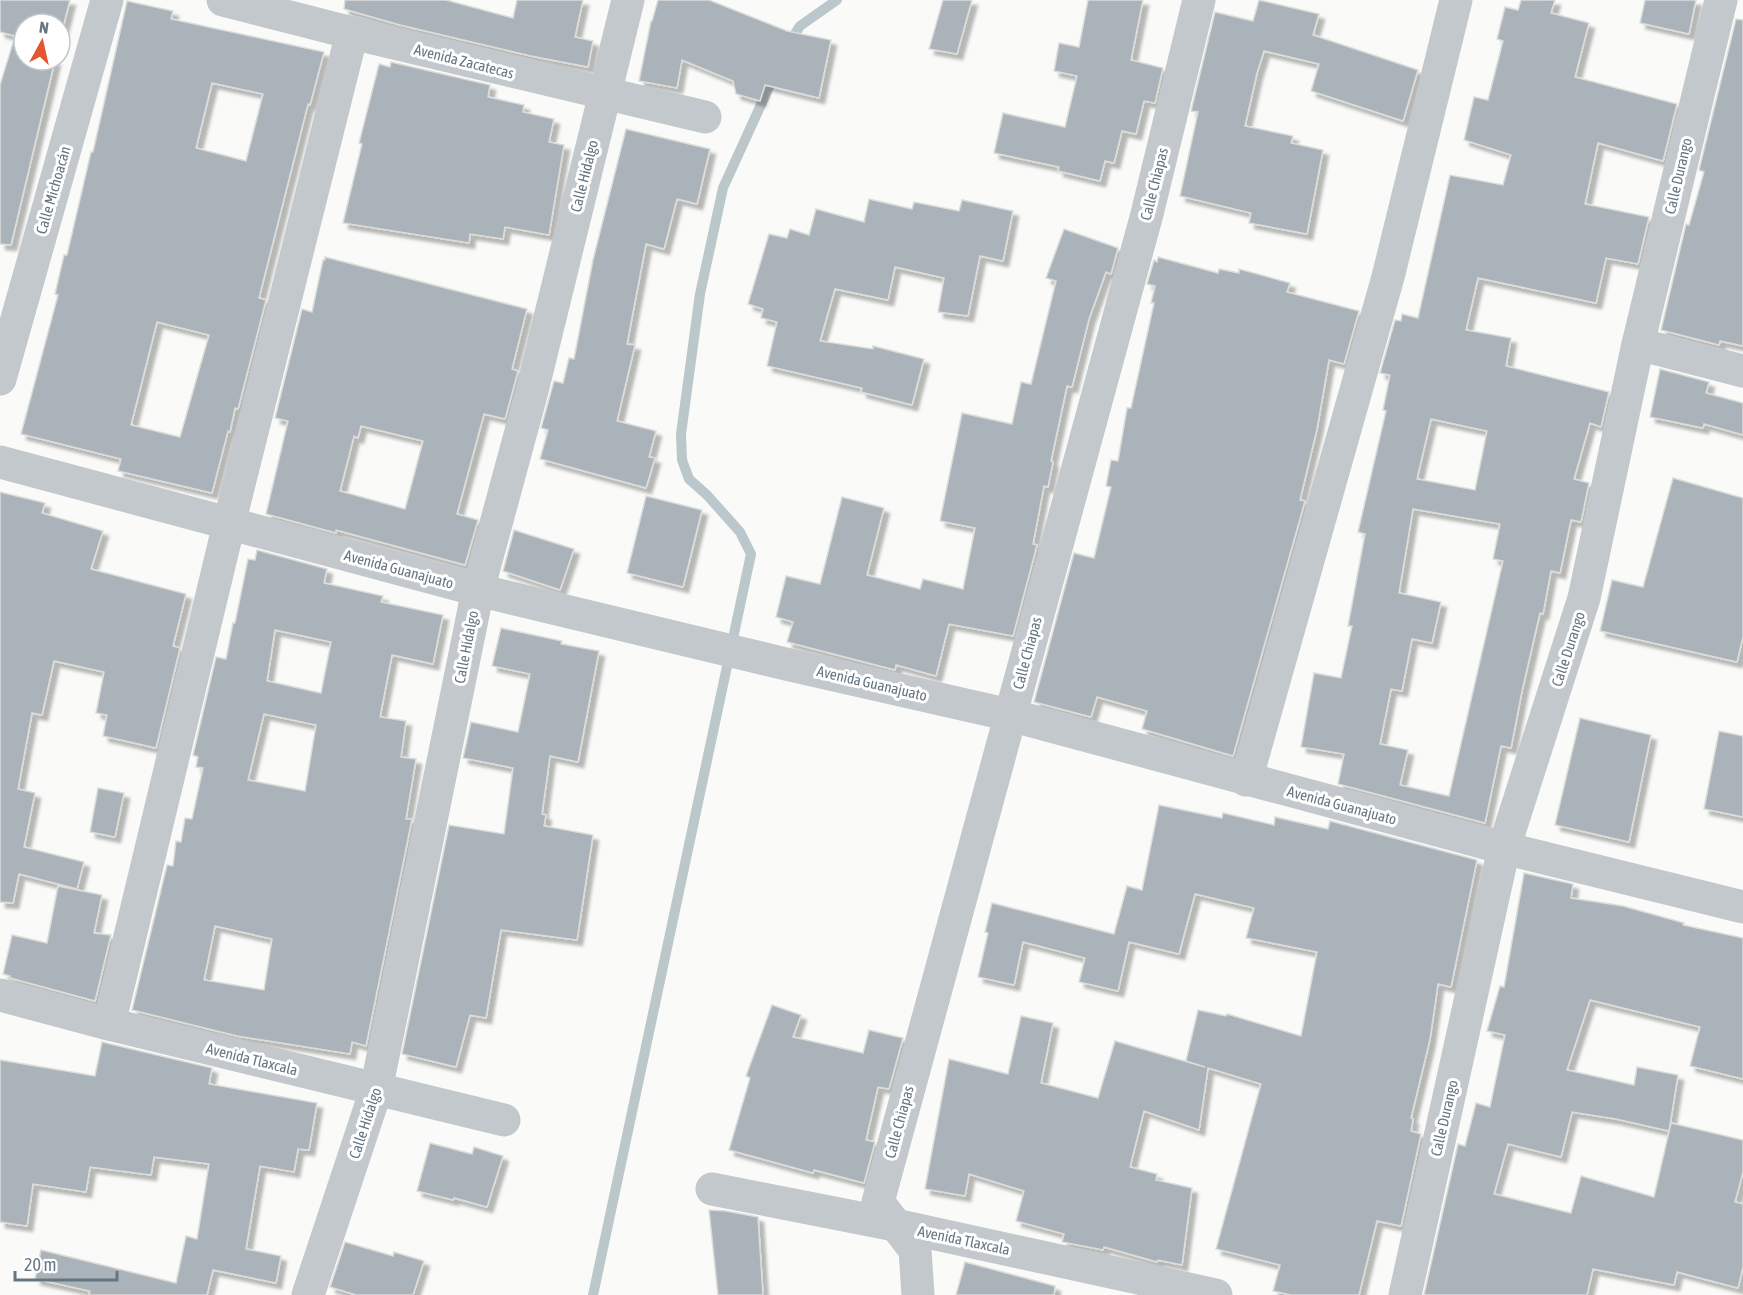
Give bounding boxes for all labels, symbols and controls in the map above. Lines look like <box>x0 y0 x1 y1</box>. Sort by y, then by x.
north arrow <box>12 12 72 72</box>
text: N <box>38 18 50 37</box>
street label: Avenida Zacatecas <box>412 40 516 82</box>
street label: Calle Durango <box>1661 136 1695 216</box>
street label: Calle Hidalgo <box>567 138 601 214</box>
street label: Calle Michoacán <box>32 144 74 236</box>
street label: Calle Chiapas <box>1137 146 1171 222</box>
street label: Avenida Guanajuato <box>343 546 455 592</box>
street label: Calle Hidalgo <box>451 609 481 685</box>
street label: Calle Durango <box>1548 609 1588 689</box>
street label: Calle Chiapas <box>1009 615 1045 691</box>
street label: Avenida Guanajuato <box>815 662 929 704</box>
street label: Avenida Guanajuato <box>1286 782 1398 828</box>
street label: Avenida Tlaxcala <box>204 1039 300 1079</box>
street label: Calle Durango <box>1427 1078 1461 1158</box>
street label: Calle Chiapas <box>881 1084 917 1160</box>
street label: Calle Hidalgo <box>346 1085 384 1161</box>
street label: Avenida Tlaxcala <box>916 1222 1012 1258</box>
scale bar <box>15 1244 117 1282</box>
text: 20 m <box>24 1254 56 1275</box>

